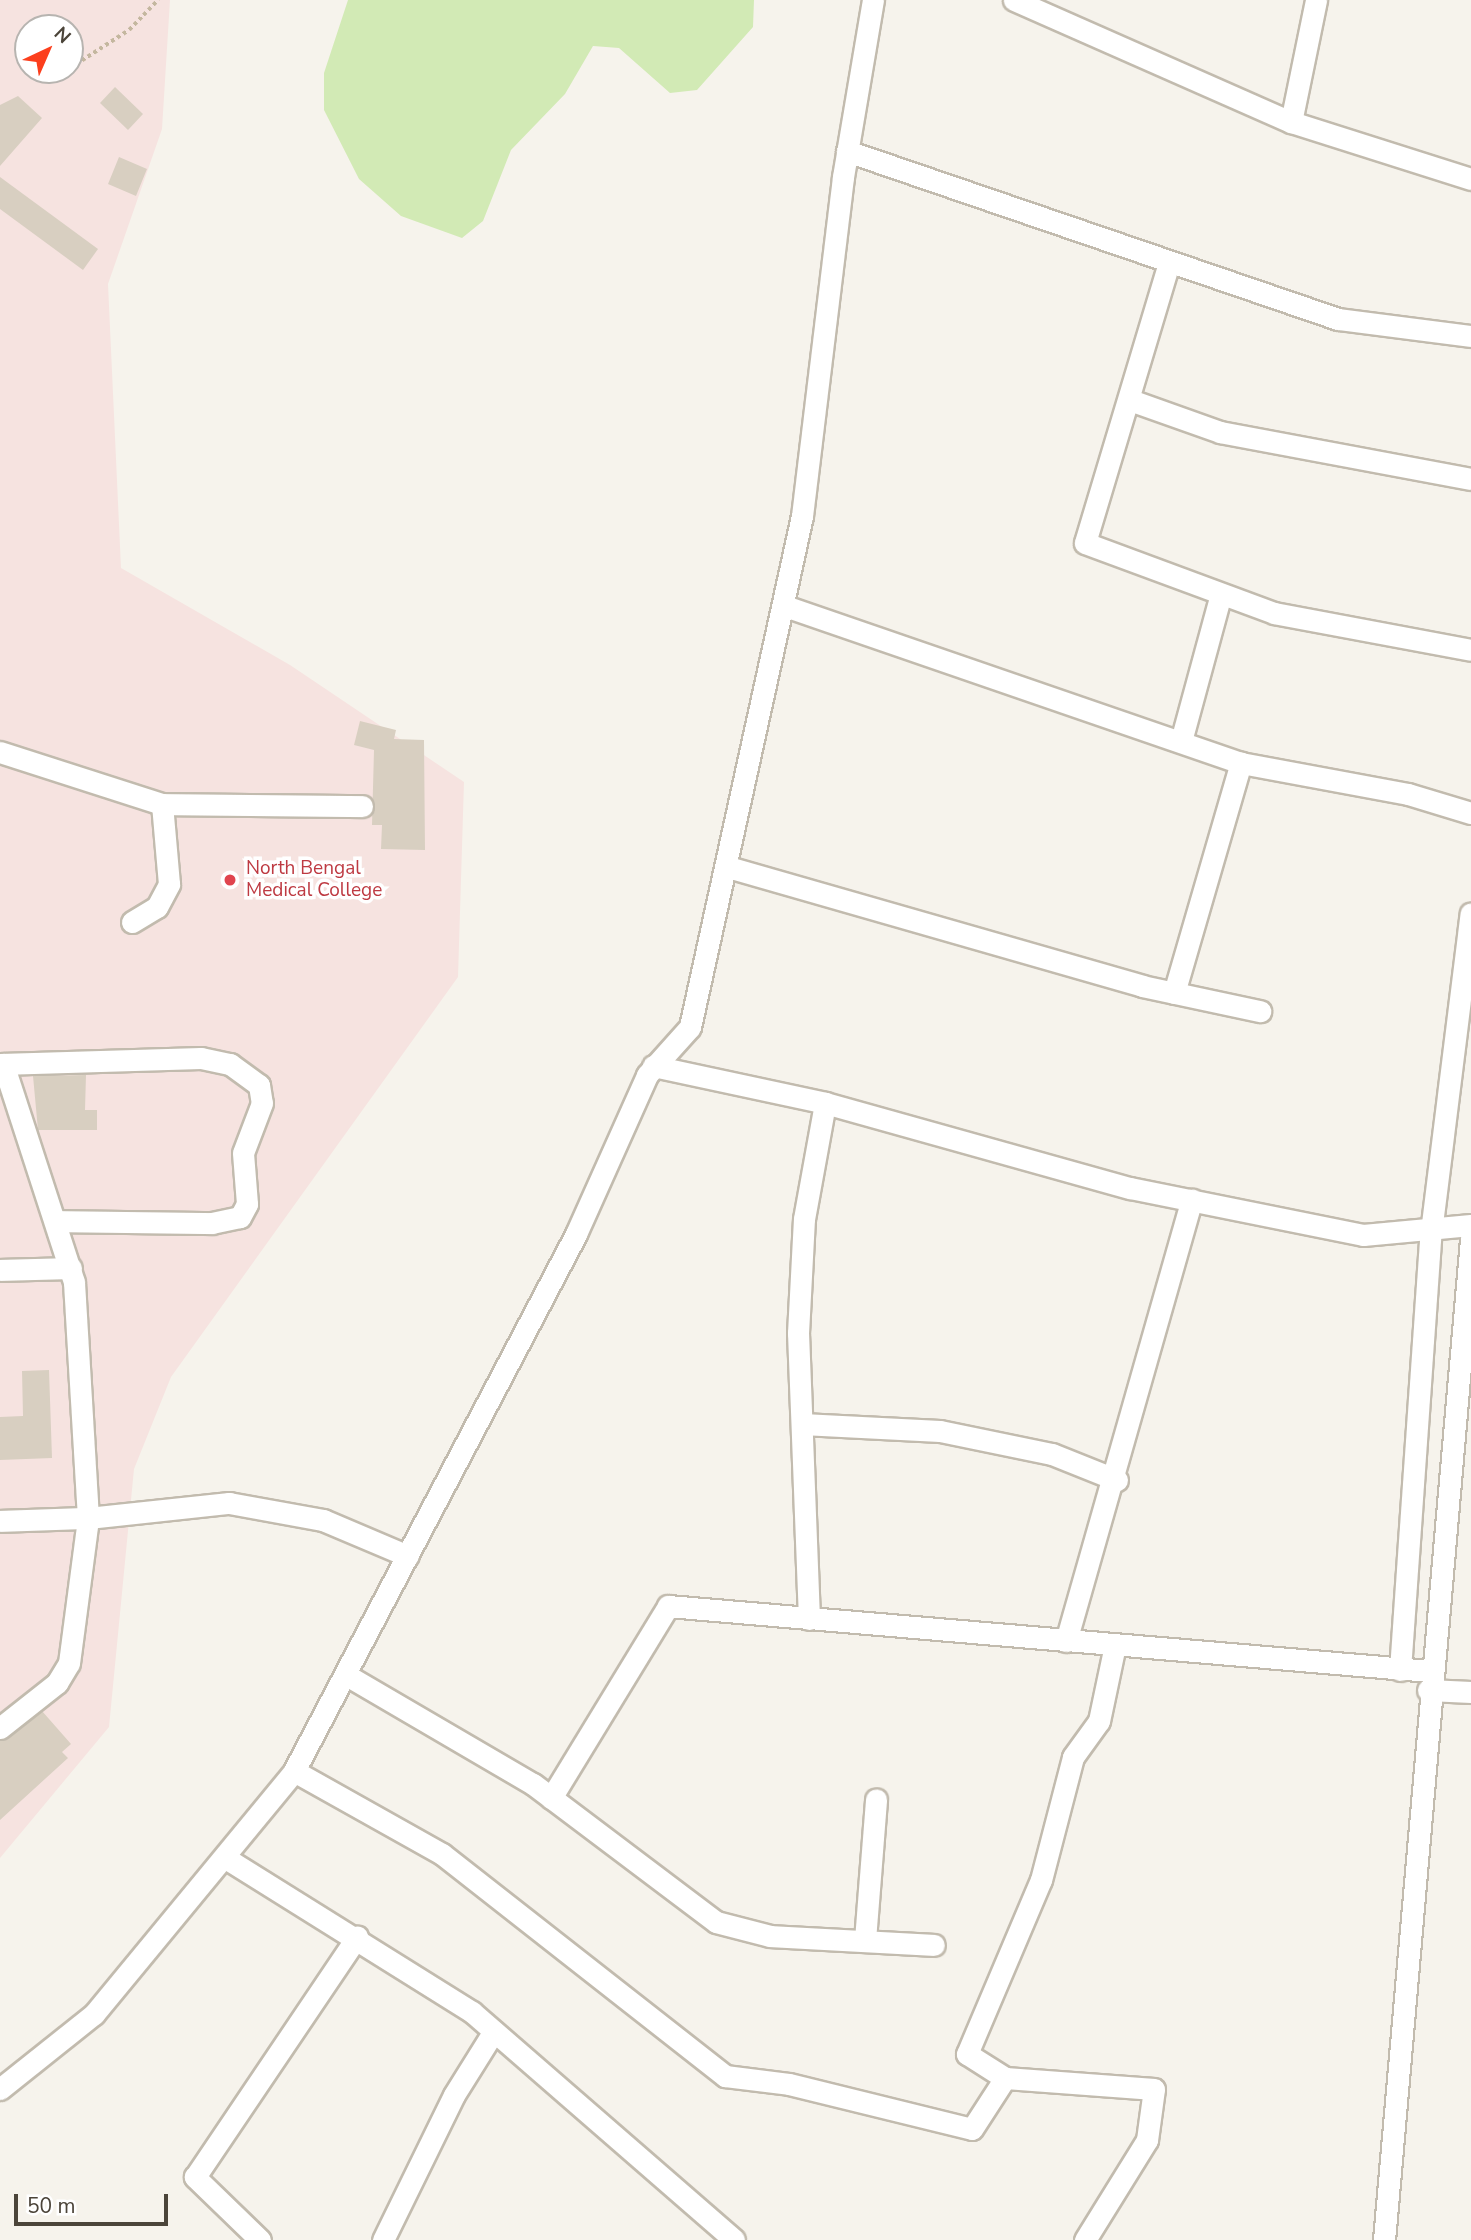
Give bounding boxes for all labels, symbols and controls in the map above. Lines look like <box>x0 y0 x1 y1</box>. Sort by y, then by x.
north arrow <box>14 14 84 84</box>
text: N <box>48 21 76 50</box>
place label: North Bengal Medical College <box>246 858 382 902</box>
marker: North Bengal Medical College <box>220 870 240 890</box>
scale bar <box>18 2180 172 2224</box>
text: 50 m <box>27 2192 76 2220</box>

